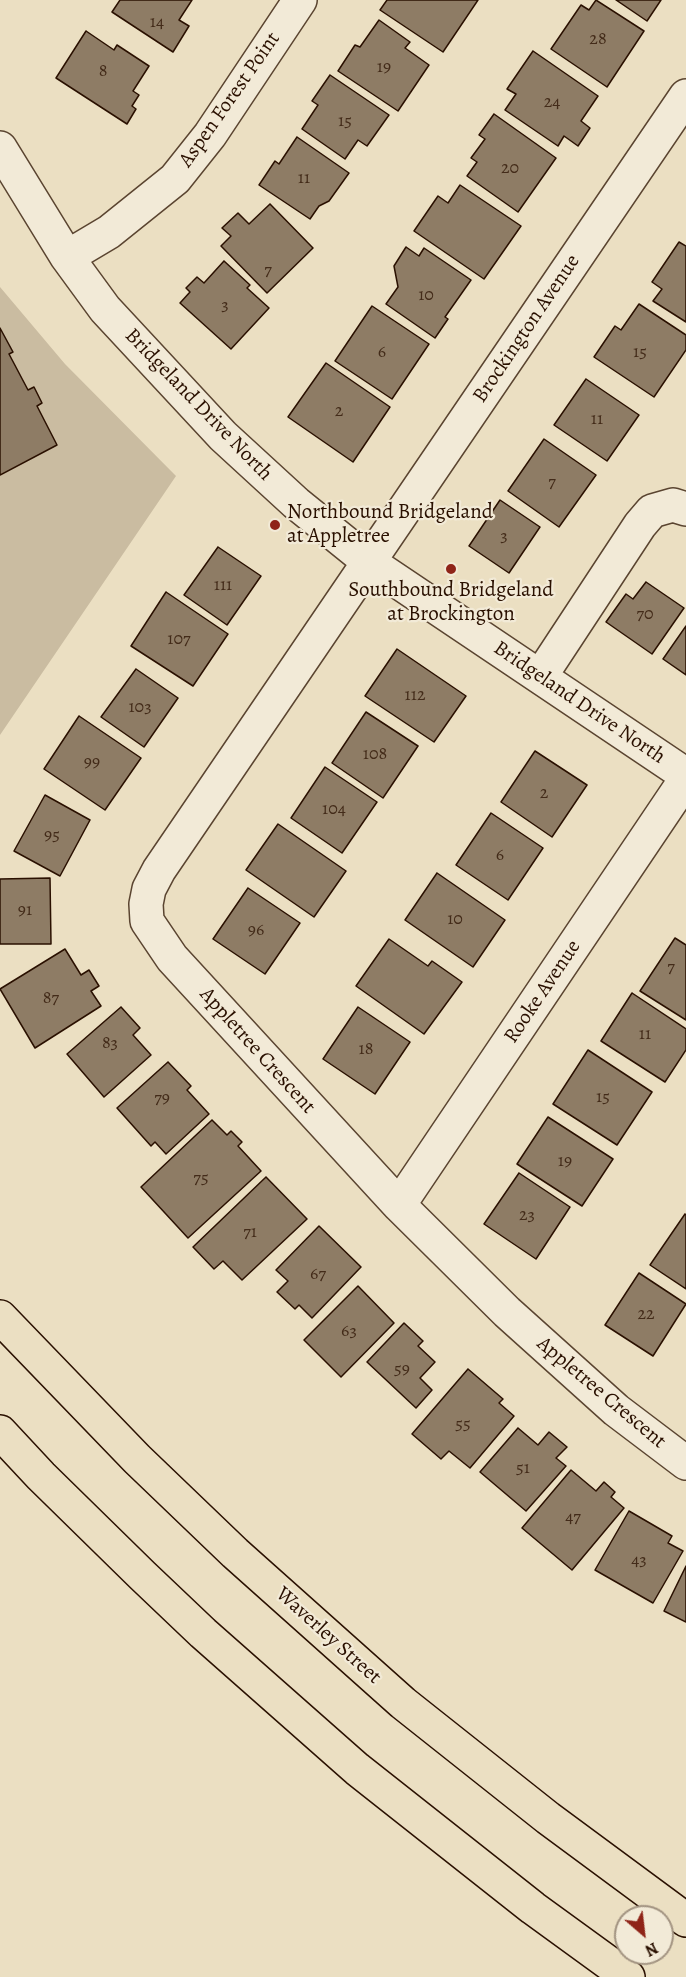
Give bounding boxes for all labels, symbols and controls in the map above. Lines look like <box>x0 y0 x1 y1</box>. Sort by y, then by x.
house number: 14 <box>150 12 164 34</box>
street label: Aspen Forest Point <box>174 28 286 172</box>
house number: 28 <box>589 29 607 51</box>
house number: 19 <box>377 57 391 79</box>
house number: 8 <box>99 61 107 83</box>
house number: 24 <box>544 92 560 114</box>
house number: 15 <box>338 111 352 133</box>
house number: 20 <box>501 158 519 180</box>
house number: 11 <box>298 168 310 190</box>
street label: Brockington Avenue <box>468 250 586 408</box>
house number: 7 <box>264 260 272 282</box>
house number: 10 <box>418 285 434 307</box>
house number: 3 <box>221 295 229 317</box>
street label: Bridgeland Drive North <box>119 324 277 486</box>
house number: 6 <box>378 342 386 364</box>
house number: 15 <box>633 342 647 364</box>
house number: 2 <box>335 401 343 423</box>
house number: 11 <box>591 409 603 431</box>
house number: 7 <box>548 472 556 494</box>
place label: Northbound Bridgeland at Appletree <box>287 500 493 550</box>
marker: Northbound Bridgeland at Appletree <box>268 518 282 532</box>
house number: 3 <box>500 526 508 548</box>
marker: Southbound Bridgeland at Brockington <box>444 562 458 576</box>
house number: 111 <box>214 575 232 597</box>
place label: Southbound Bridgeland at Brockington <box>348 578 554 628</box>
house number: 70 <box>636 604 654 626</box>
house number: 107 <box>167 629 191 651</box>
street label: Bridgeland Drive North <box>488 636 670 770</box>
house number: 112 <box>405 685 425 707</box>
house number: 103 <box>128 697 152 719</box>
house number: 108 <box>363 744 387 766</box>
house number: 99 <box>84 752 100 774</box>
house number: 2 <box>540 783 548 805</box>
house number: 104 <box>322 799 346 821</box>
house number: 95 <box>44 825 60 847</box>
house number: 6 <box>496 845 504 867</box>
house number: 91 <box>18 900 32 922</box>
house number: 10 <box>447 909 463 931</box>
house number: 96 <box>248 920 264 942</box>
street label: Rooke Avenue <box>499 936 587 1048</box>
house number: 7 <box>667 957 675 979</box>
street label: Appletree Crescent <box>194 983 320 1119</box>
house number: 87 <box>43 988 59 1010</box>
house number: 11 <box>639 1024 651 1046</box>
house number: 83 <box>102 1033 118 1055</box>
house number: 18 <box>359 1039 373 1061</box>
house number: 15 <box>596 1087 610 1109</box>
house number: 79 <box>154 1088 170 1110</box>
house number: 19 <box>558 1151 572 1173</box>
house number: 75 <box>193 1168 209 1190</box>
house number: 23 <box>519 1205 535 1227</box>
house number: 71 <box>243 1222 257 1244</box>
house number: 67 <box>310 1264 326 1286</box>
house number: 22 <box>637 1304 655 1326</box>
house number: 63 <box>341 1321 357 1343</box>
street label: Appletree Crescent <box>531 1332 671 1454</box>
house number: 59 <box>394 1359 410 1381</box>
house number: 55 <box>455 1414 471 1436</box>
house number: 51 <box>516 1458 530 1480</box>
house number: 47 <box>565 1507 581 1529</box>
house number: 43 <box>631 1550 647 1572</box>
street label: Waverley Street <box>270 1582 386 1690</box>
north arrow <box>614 1905 674 1965</box>
text: N <box>641 1937 662 1962</box>

